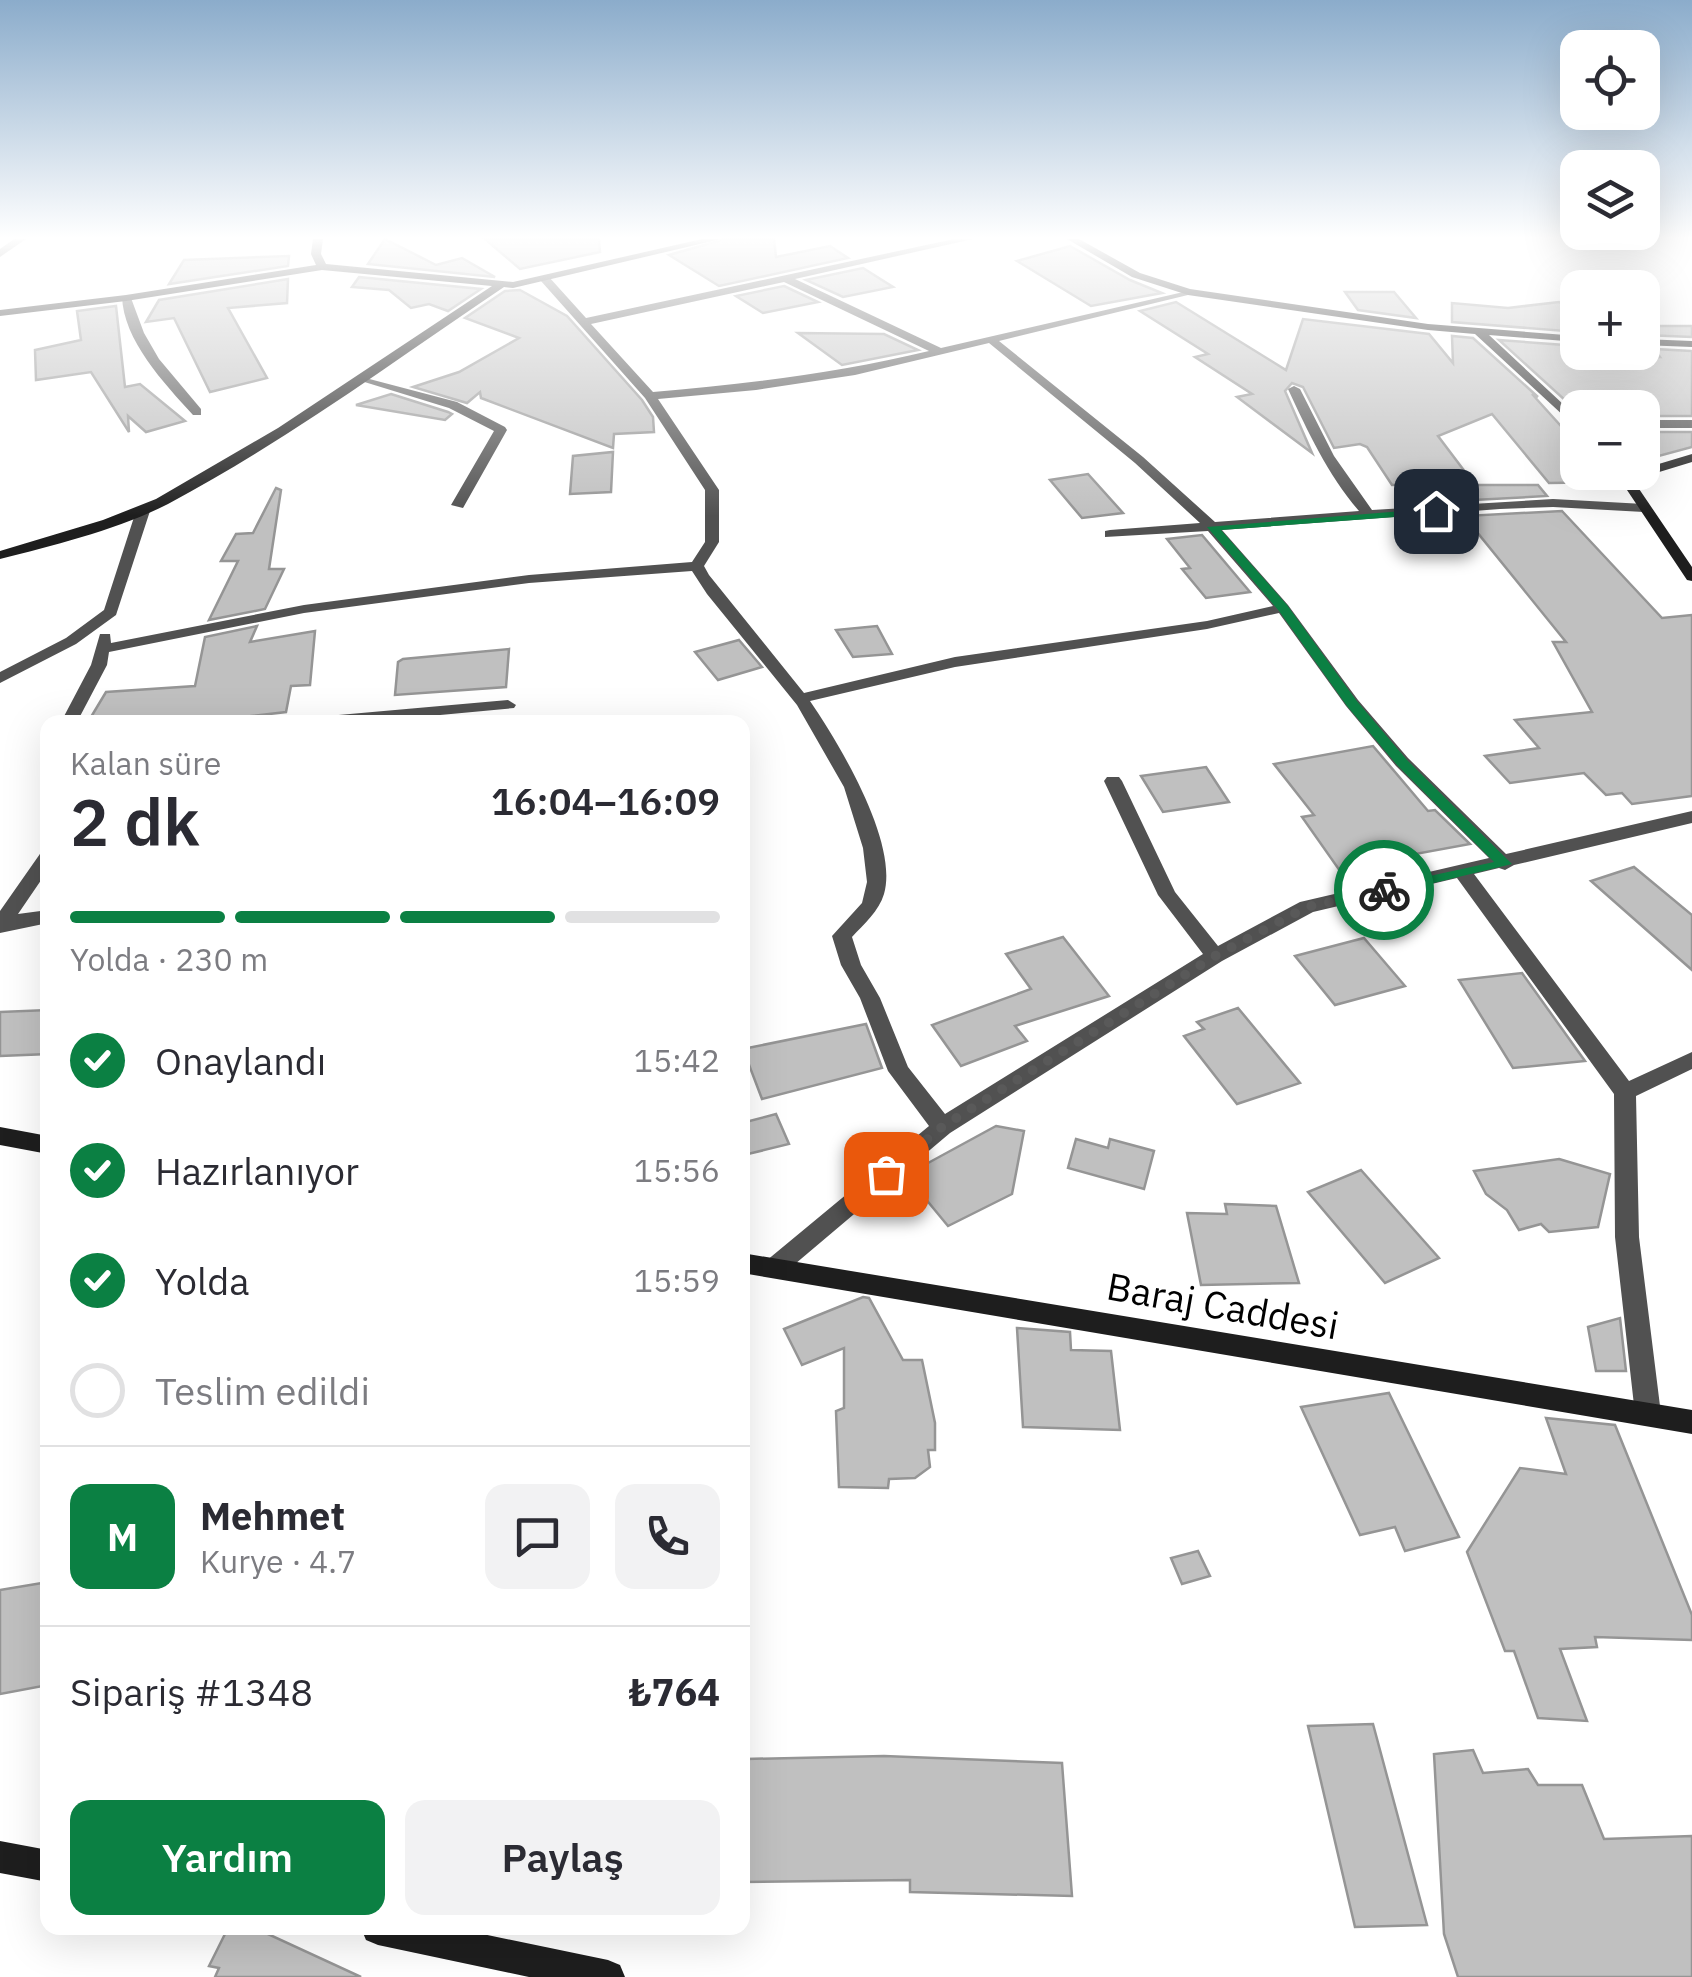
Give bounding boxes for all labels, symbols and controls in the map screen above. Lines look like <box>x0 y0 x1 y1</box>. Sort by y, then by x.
map controls <box>1560 30 1660 490</box>
button: locate <box>1560 30 1660 130</box>
button: layers <box>1560 150 1660 250</box>
button: + <box>1560 270 1660 370</box>
button: − <box>1560 390 1660 490</box>
pin <box>1394 469 1479 554</box>
icon: home <box>1409 484 1464 539</box>
text: Kalan süre <box>70 742 221 784</box>
text: 16:04–16:09 <box>491 776 720 825</box>
text: 2 dk <box>70 779 200 864</box>
courier <box>1334 840 1434 940</box>
icon: bike <box>1357 863 1412 918</box>
text: Yolda · 230 m <box>70 938 268 980</box>
icon: check <box>70 1033 125 1088</box>
text: Onaylandı <box>155 1036 326 1085</box>
text: 15:42 <box>634 1039 720 1081</box>
pin <box>844 1132 929 1217</box>
icon: check <box>70 1143 125 1198</box>
text: Hazırlanıyor <box>155 1146 359 1195</box>
icon: bag <box>859 1147 914 1202</box>
text: 15:56 <box>634 1149 720 1191</box>
icon: check <box>70 1253 125 1308</box>
text: Yolda <box>155 1256 250 1305</box>
text: 15:59 <box>634 1259 720 1301</box>
street label: Baraj Caddesi <box>1103 1261 1343 1349</box>
text: Teslim edildi <box>155 1366 370 1415</box>
button: chat <box>485 1484 590 1589</box>
button: phone <box>615 1484 720 1589</box>
text: Mehmet <box>200 1491 345 1540</box>
text: M <box>107 1512 138 1561</box>
text: Kurye · 4.7 <box>200 1540 356 1582</box>
text: Sipariş #1348 <box>70 1667 313 1716</box>
text: ₺764 <box>628 1667 720 1716</box>
button: Yardım <box>70 1800 385 1915</box>
button: Paylaş <box>405 1800 720 1915</box>

